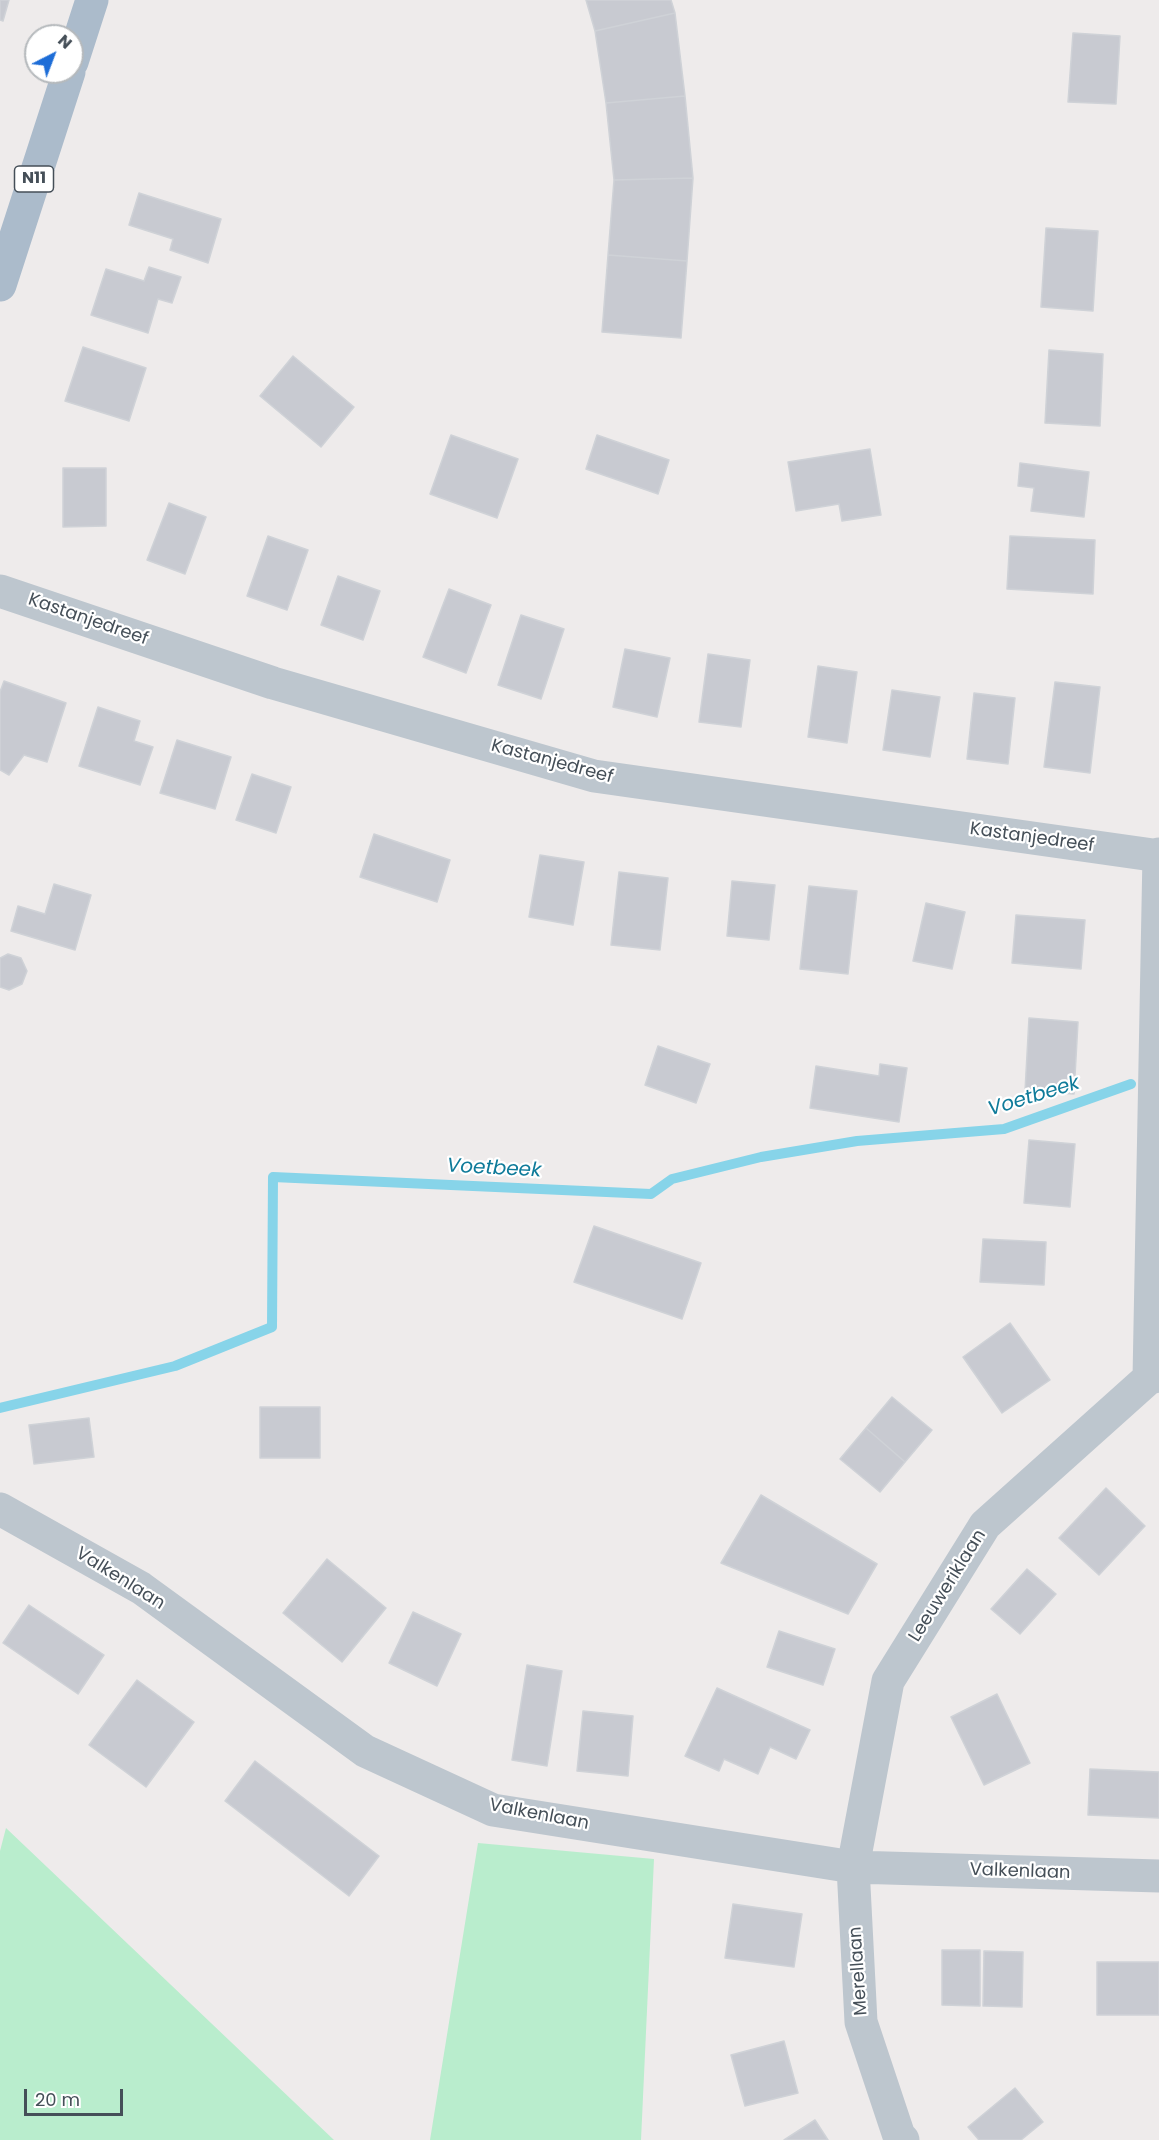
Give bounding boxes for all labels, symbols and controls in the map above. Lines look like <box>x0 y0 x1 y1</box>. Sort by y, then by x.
north arrow <box>24 24 84 84</box>
text: N <box>53 29 77 54</box>
road number: N11 <box>15 166 54 192</box>
street label: Kastanjedreef <box>25 589 151 651</box>
street label: Kastanjedreef <box>489 735 615 789</box>
street label: Kastanjedreef <box>968 819 1096 857</box>
water label: Voetbeek <box>985 1072 1083 1122</box>
water label: Voetbeek <box>446 1155 542 1183</box>
street label: Leeuweriklaan <box>905 1526 991 1646</box>
street label: Valkenlaan <box>71 1543 169 1615</box>
street label: Valkenlaan <box>487 1795 591 1835</box>
street label: Valkenlaan <box>969 1859 1071 1885</box>
street label: Merellaan <box>845 1926 873 2016</box>
scale bar <box>27 2077 126 2115</box>
text: 20 m <box>35 2087 80 2112</box>

